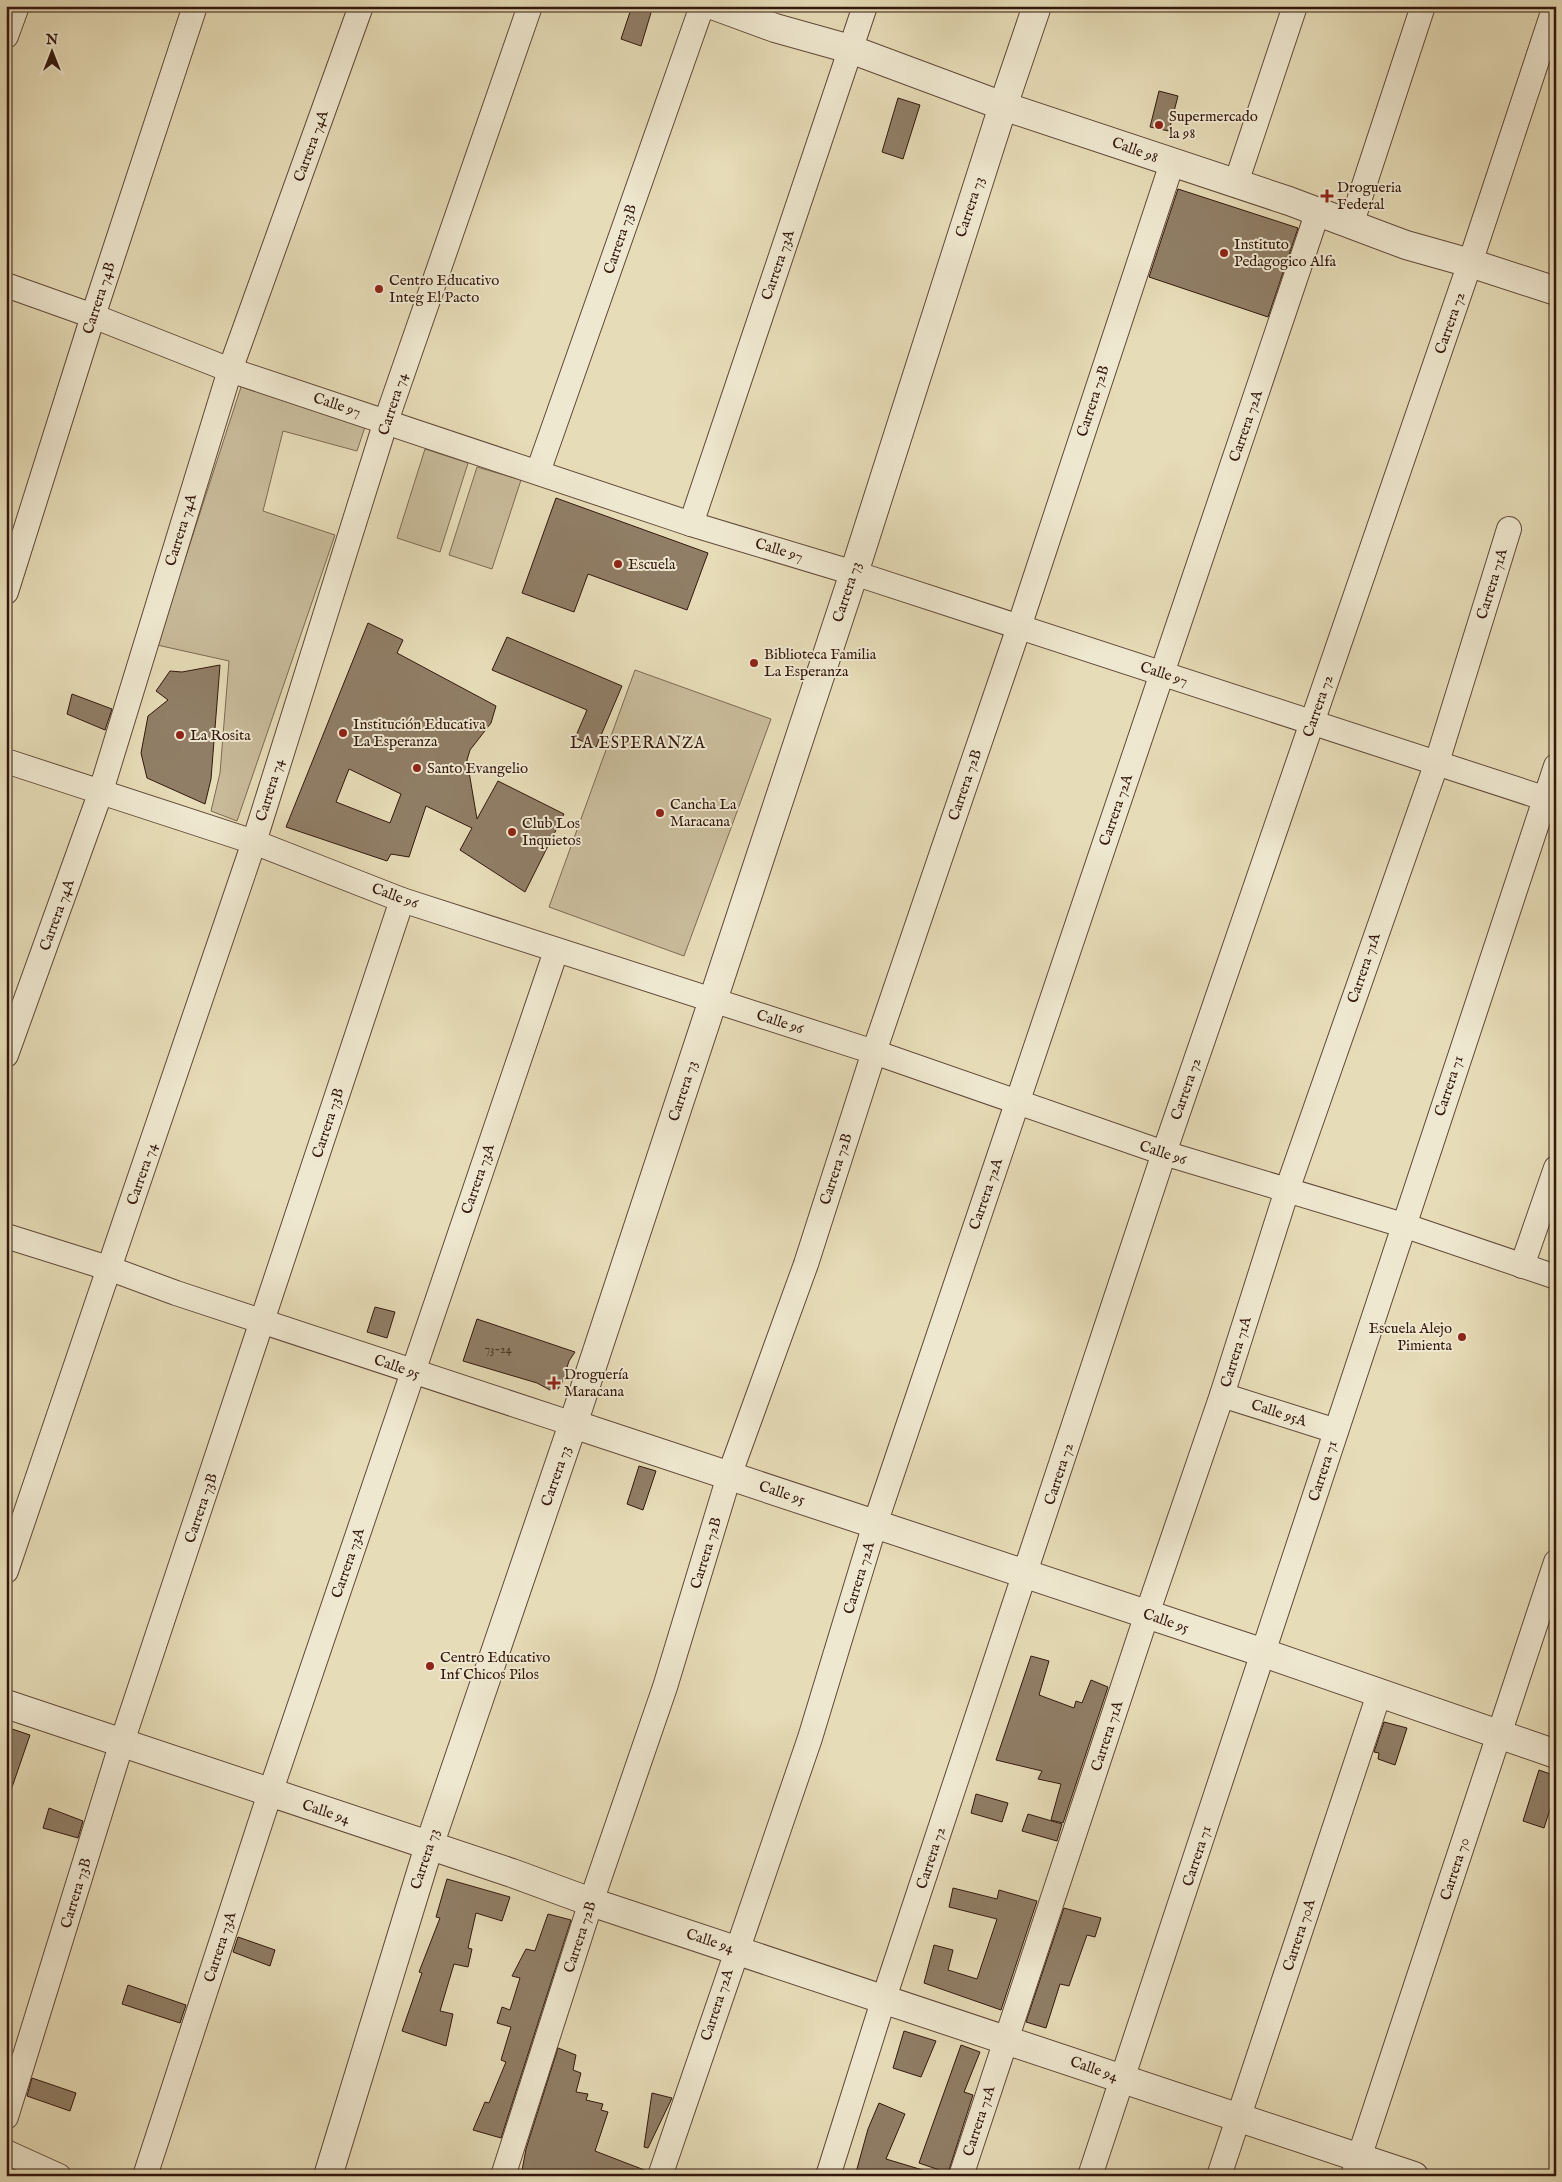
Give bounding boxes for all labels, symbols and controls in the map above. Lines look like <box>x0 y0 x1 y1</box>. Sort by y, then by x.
north arrow <box>28 28 78 78</box>
text: N <box>45 31 58 49</box>
street label: Carrera 74A <box>289 107 333 184</box>
place label: Supermercado la 98 <box>1169 107 1258 143</box>
marker: Supermercado la 98 <box>1153 119 1165 131</box>
street label: Calle 98 <box>1109 133 1161 167</box>
street label: Carrera 73 <box>951 174 989 240</box>
place label: Drogueria Federal <box>1337 178 1402 214</box>
marker: Drogueria Federal <box>1321 190 1333 202</box>
street label: Carrera 73B <box>599 201 641 277</box>
street label: Carrera 73A <box>757 227 799 303</box>
place label: Instituto Pedagogico Alfa <box>1234 235 1337 271</box>
marker: Instituto Pedagogico Alfa <box>1218 247 1230 259</box>
street label: Carrera 74B <box>78 260 120 336</box>
place label: Centro Educativo Integ El Pacto <box>389 271 499 307</box>
marker: Centro Educativo Integ El Pacto <box>373 283 385 295</box>
street label: Carrera 72 <box>1431 289 1469 357</box>
street label: Carrera 72B <box>1072 363 1114 439</box>
street label: Carrera 74 <box>374 370 412 438</box>
street label: Carrera 72A <box>1225 387 1267 464</box>
street label: Calle 97 <box>311 388 363 422</box>
street label: Carrera 74A <box>161 491 201 569</box>
street label: Calle 97 <box>753 534 805 566</box>
street label: Carrera 71A <box>1472 545 1512 622</box>
place label: Escuela <box>628 555 676 574</box>
marker: Escuela <box>612 558 624 570</box>
street label: Carrera 73 <box>828 559 866 625</box>
place label: Biblioteca Familia La Esperanza <box>764 645 877 681</box>
marker: Biblioteca Familia La Esperanza <box>748 657 760 669</box>
street label: Calle 97 <box>1138 657 1190 691</box>
street label: Carrera 72 <box>1299 672 1337 740</box>
place label: Institución Educativa La Esperanza <box>353 715 486 751</box>
place label: La Rosita <box>190 726 251 745</box>
marker: Institución Educativa La Esperanza <box>337 727 349 739</box>
marker: La Rosita <box>174 729 186 741</box>
district label: LA ESPERANZA <box>570 734 706 754</box>
street label: Carrera 72B <box>944 747 986 823</box>
street label: Carrera 74 <box>251 756 289 824</box>
place label: Santo Evangelio <box>427 759 528 778</box>
marker: Santo Evangelio <box>411 762 423 774</box>
street label: Carrera 72A <box>1095 771 1137 848</box>
place label: Cancha La Maracana <box>670 795 737 831</box>
marker: Cancha La Maracana <box>654 807 666 819</box>
place label: Club Los Inquietos <box>522 814 581 850</box>
marker: Club Los Inquietos <box>506 826 518 838</box>
street label: Carrera 74A <box>35 876 79 953</box>
street label: Calle 96 <box>369 879 422 913</box>
street label: Carrera 71A <box>1343 930 1385 1006</box>
street label: Calle 96 <box>754 1005 807 1039</box>
street label: Carrera 71 <box>1430 1053 1468 1119</box>
street label: Carrera 72 <box>1167 1055 1205 1123</box>
street label: Carrera 73 <box>664 1058 702 1124</box>
street label: Carrera 73B <box>308 1085 348 1161</box>
street label: Carrera 72B <box>815 1131 857 1207</box>
street label: Calle 96 <box>1137 1136 1190 1170</box>
street label: Carrera 74 <box>122 1140 162 1208</box>
street label: Carrera 73A <box>457 1141 499 1217</box>
street label: Carrera 72A <box>965 1155 1007 1232</box>
street label: Carrera 71A <box>1216 1313 1256 1390</box>
place label: Escuela Alejo Pimienta <box>1369 1319 1453 1355</box>
marker: Escuela Alejo Pimienta <box>1456 1331 1468 1343</box>
house number: 73-24 <box>484 1342 512 1357</box>
street label: Calle 95 <box>371 1350 423 1384</box>
place label: Droguería Maracana <box>564 1365 629 1401</box>
marker: Droguería Maracana <box>548 1377 560 1389</box>
street label: Calle 95A <box>1249 1395 1310 1431</box>
street label: Carrera 71 <box>1304 1438 1342 1504</box>
street label: Carrera 72 <box>1040 1440 1078 1508</box>
street label: Carrera 73 <box>537 1443 575 1509</box>
street label: Carrera 73B <box>180 1470 222 1546</box>
street label: Calle 95 <box>756 1477 808 1510</box>
street label: Carrera 72B <box>686 1515 726 1591</box>
street label: Carrera 73A <box>327 1525 369 1601</box>
street label: Carrera 72A <box>839 1539 879 1616</box>
street label: Calle 95 <box>1140 1604 1192 1638</box>
place label: Centro Educativo Inf Chicos Pilos <box>440 1648 550 1684</box>
marker: Centro Educativo Inf Chicos Pilos <box>424 1660 436 1672</box>
street label: Carrera 71A <box>1087 1697 1128 1774</box>
street label: Calle 94 <box>300 1795 353 1829</box>
street label: Carrera 71 <box>1178 1823 1216 1889</box>
street label: Carrera 72 <box>912 1824 950 1892</box>
street label: Carrera 73 <box>406 1826 444 1892</box>
street label: Carrera 70 <box>1436 1835 1474 1903</box>
street label: Carrera 73B <box>56 1855 96 1931</box>
street label: Carrera 70A <box>1278 1896 1320 1974</box>
street label: Carrera 72B <box>559 1899 601 1975</box>
street label: Carrera 73A <box>200 1908 241 1985</box>
street label: Calle 94 <box>684 1924 737 1958</box>
street label: Carrera 72A <box>696 1966 738 2043</box>
street label: Calle 94 <box>1068 2052 1121 2086</box>
street label: Carrera 71A <box>959 2082 1000 2159</box>

